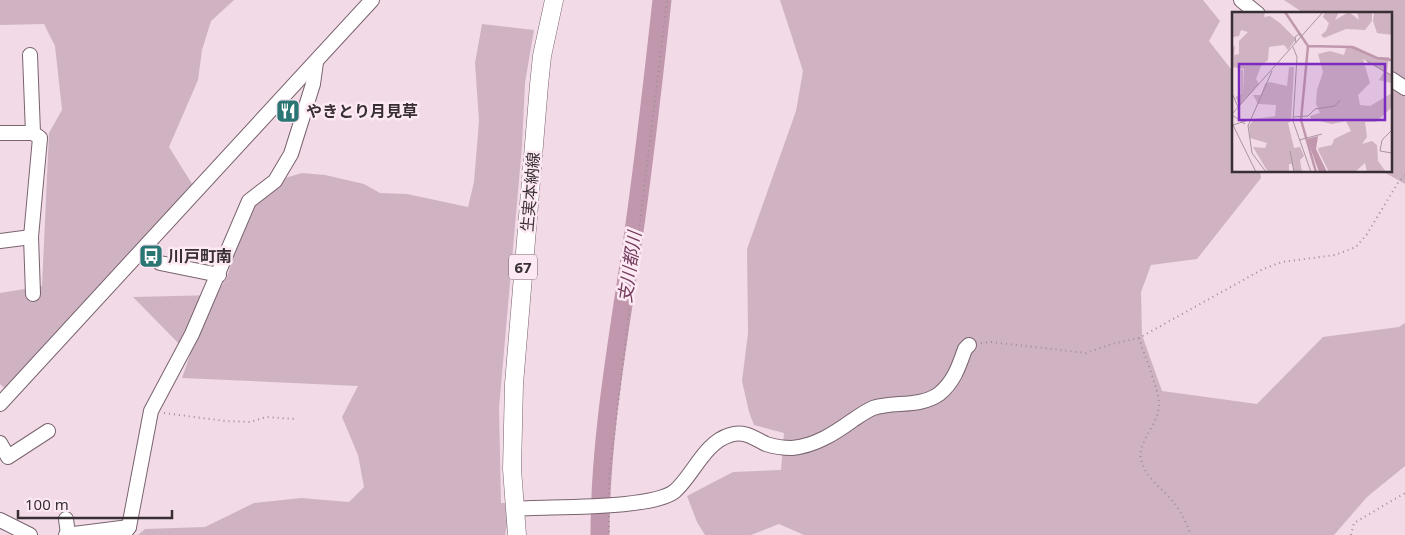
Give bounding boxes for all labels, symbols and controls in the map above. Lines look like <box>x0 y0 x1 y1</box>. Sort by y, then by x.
inset map <box>1232 12 1392 172</box>
restaurant icon: やきとり月見草 <box>275 98 301 124</box>
place label: やきとり月見草 <box>306 100 418 122</box>
street label: 生実本納線 <box>516 151 544 233</box>
water label: 支川都川 <box>612 228 646 304</box>
bus stop icon: 川戸町南 <box>138 243 164 269</box>
place label: 川戸町南 <box>168 245 232 267</box>
road number: 67 <box>509 254 537 280</box>
scale bar <box>18 488 171 520</box>
text: 100 m <box>25 494 69 514</box>

